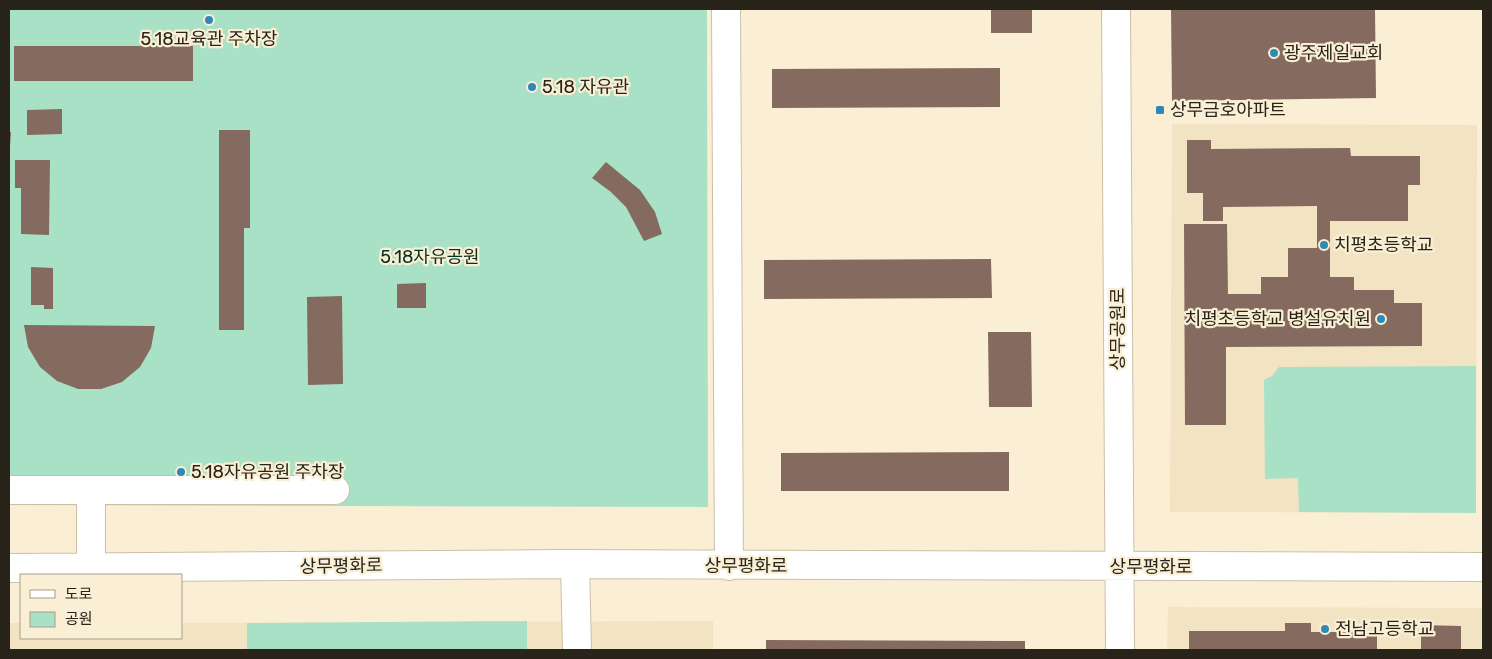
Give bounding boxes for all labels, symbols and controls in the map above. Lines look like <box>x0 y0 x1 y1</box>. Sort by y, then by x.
marker: 5.18교육관 주차장 <box>203 14 215 26</box>
place label: 5.18교육관 주차장 <box>141 28 277 50</box>
place label: 광주제일교회 <box>1284 42 1383 64</box>
marker: 광주제일교회 <box>1268 47 1280 59</box>
place label: 5.18 자유관 <box>542 76 630 98</box>
marker: 5.18 자유관 <box>526 81 538 93</box>
place label: 상무금호아파트 <box>1170 99 1286 121</box>
marker: 상무금호아파트 <box>1154 104 1166 116</box>
place label: 치평초등학교 <box>1334 234 1433 256</box>
marker: 치평초등학교 <box>1318 239 1330 251</box>
park label: 5.18자유공원 <box>380 246 480 268</box>
street label: 상무공원로 <box>1107 288 1129 370</box>
place label: 치평초등학교 병설유치원 <box>1184 308 1371 330</box>
marker: 치평초등학교 병설유치원 <box>1375 313 1387 325</box>
place label: 5.18자유공원 주차장 <box>191 461 344 483</box>
marker: 5.18자유공원 주차장 <box>175 466 187 478</box>
street label: 상무평화로 <box>299 554 383 578</box>
street label: 상무평화로 <box>705 555 787 577</box>
street label: 상무평화로 <box>1110 556 1192 578</box>
legend <box>20 574 182 639</box>
text: 도로 <box>65 585 93 603</box>
text: 공원 <box>65 610 93 628</box>
place label: 전남고등학교 <box>1335 618 1434 640</box>
marker: 전남고등학교 <box>1319 623 1331 635</box>

